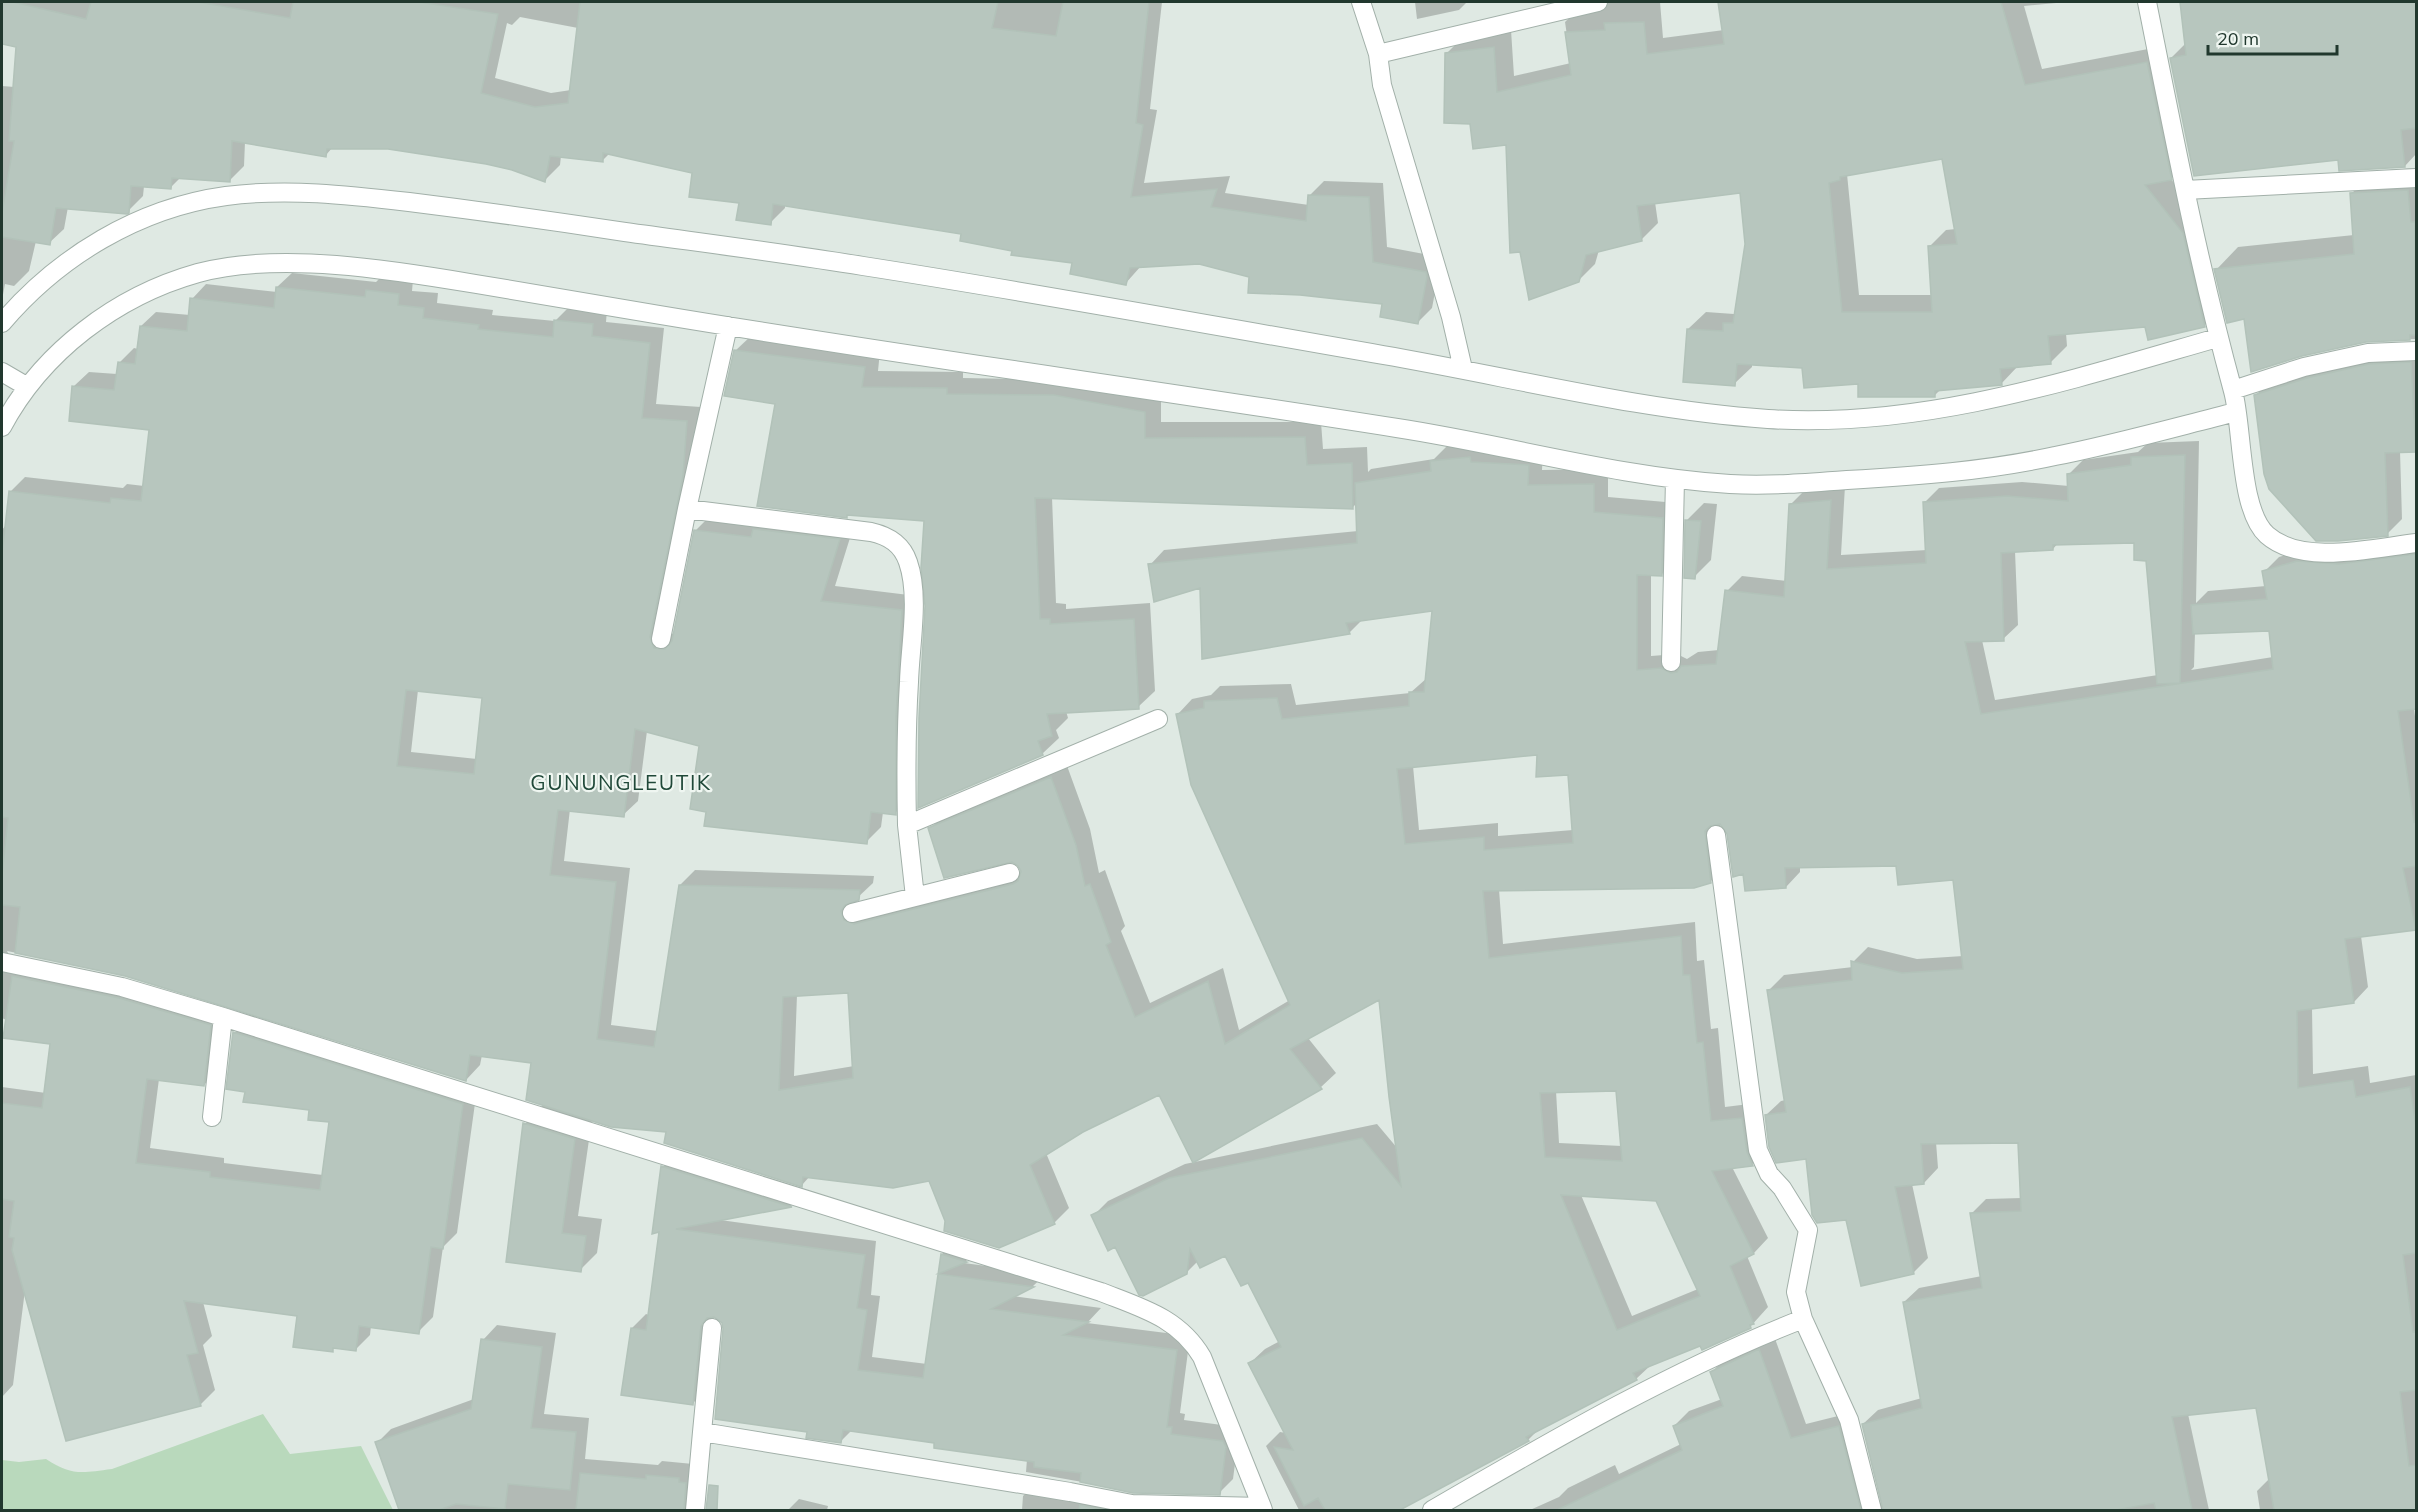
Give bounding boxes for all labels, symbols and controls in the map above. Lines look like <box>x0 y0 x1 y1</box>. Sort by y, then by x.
scale bar <box>2208 18 2337 56</box>
text: 20 m <box>2217 27 2259 50</box>
district label: GUNUNGLEUTIK <box>530 769 712 795</box>

